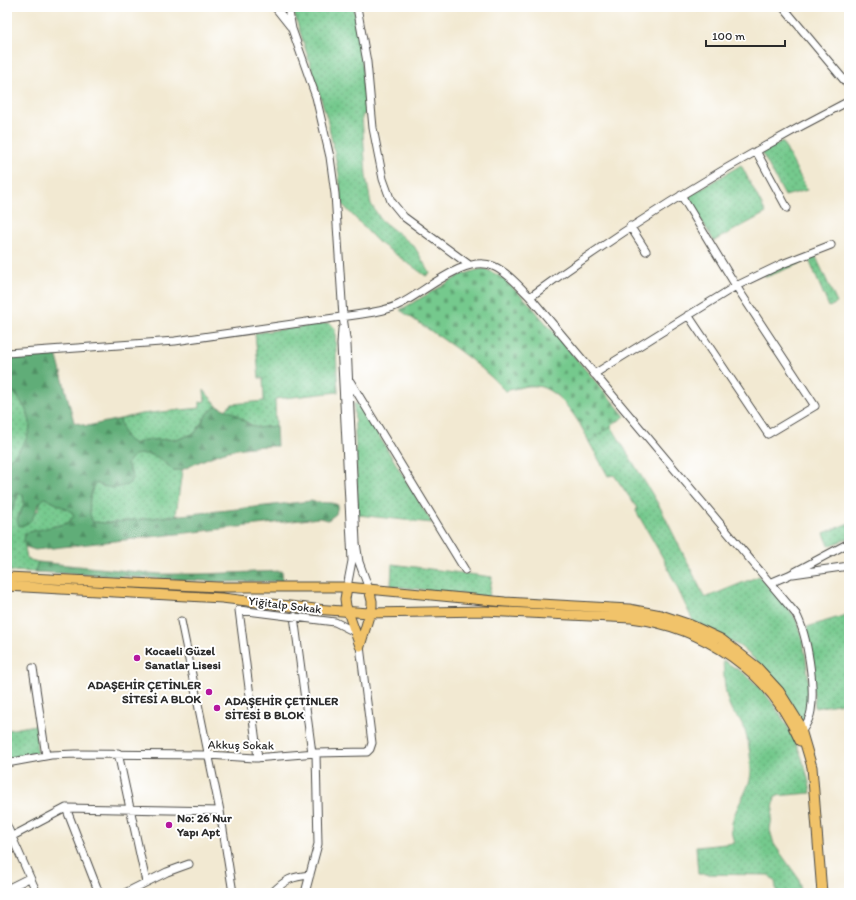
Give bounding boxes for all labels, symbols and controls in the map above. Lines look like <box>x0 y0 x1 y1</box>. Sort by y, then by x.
scale bar <box>706 22 785 48</box>
text: 100 m <box>712 29 745 43</box>
street label: Yiğitalp Sokak <box>248 594 322 616</box>
place label: Kocaeli Güzel Sanatlar Lisesi <box>145 644 221 672</box>
marker: Kocaeli Güzel Sanatlar Lisesi <box>132 653 142 663</box>
place label: ADAŞEHİR ÇETİNLER SİTESİ A BLOK <box>87 678 202 706</box>
marker: ADAŞEHİR ÇETİNLER SİTESİ A BLOK <box>204 687 214 697</box>
place label: ADAŞEHİR ÇETİNLER SİTESİ B BLOK <box>224 694 339 722</box>
marker: ADAŞEHİR ÇETİNLER SİTESİ B BLOK <box>212 703 222 713</box>
street label: Akkuş Sokak <box>208 737 275 753</box>
place label: No: 26 Nur Yapı Apt <box>176 811 232 840</box>
marker: No: 26 Nur Yapı Apt <box>164 820 174 830</box>

